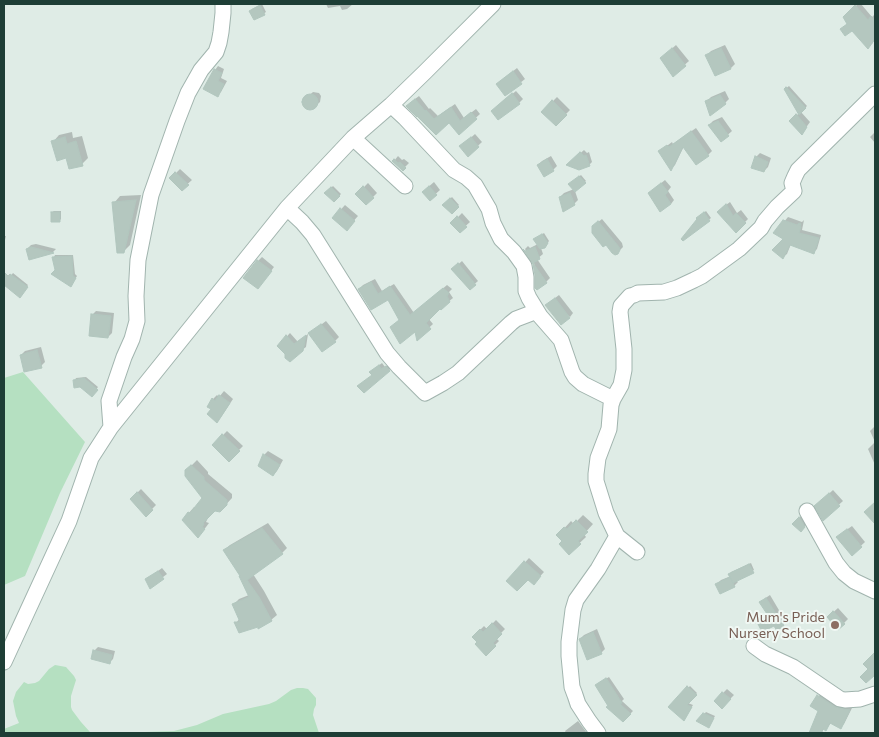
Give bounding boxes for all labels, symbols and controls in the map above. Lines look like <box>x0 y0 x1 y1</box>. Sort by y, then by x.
place label: Mum's Pride Nursery School <box>729 609 825 642</box>
marker: Mum's Pride Nursery School <box>829 619 841 631</box>

